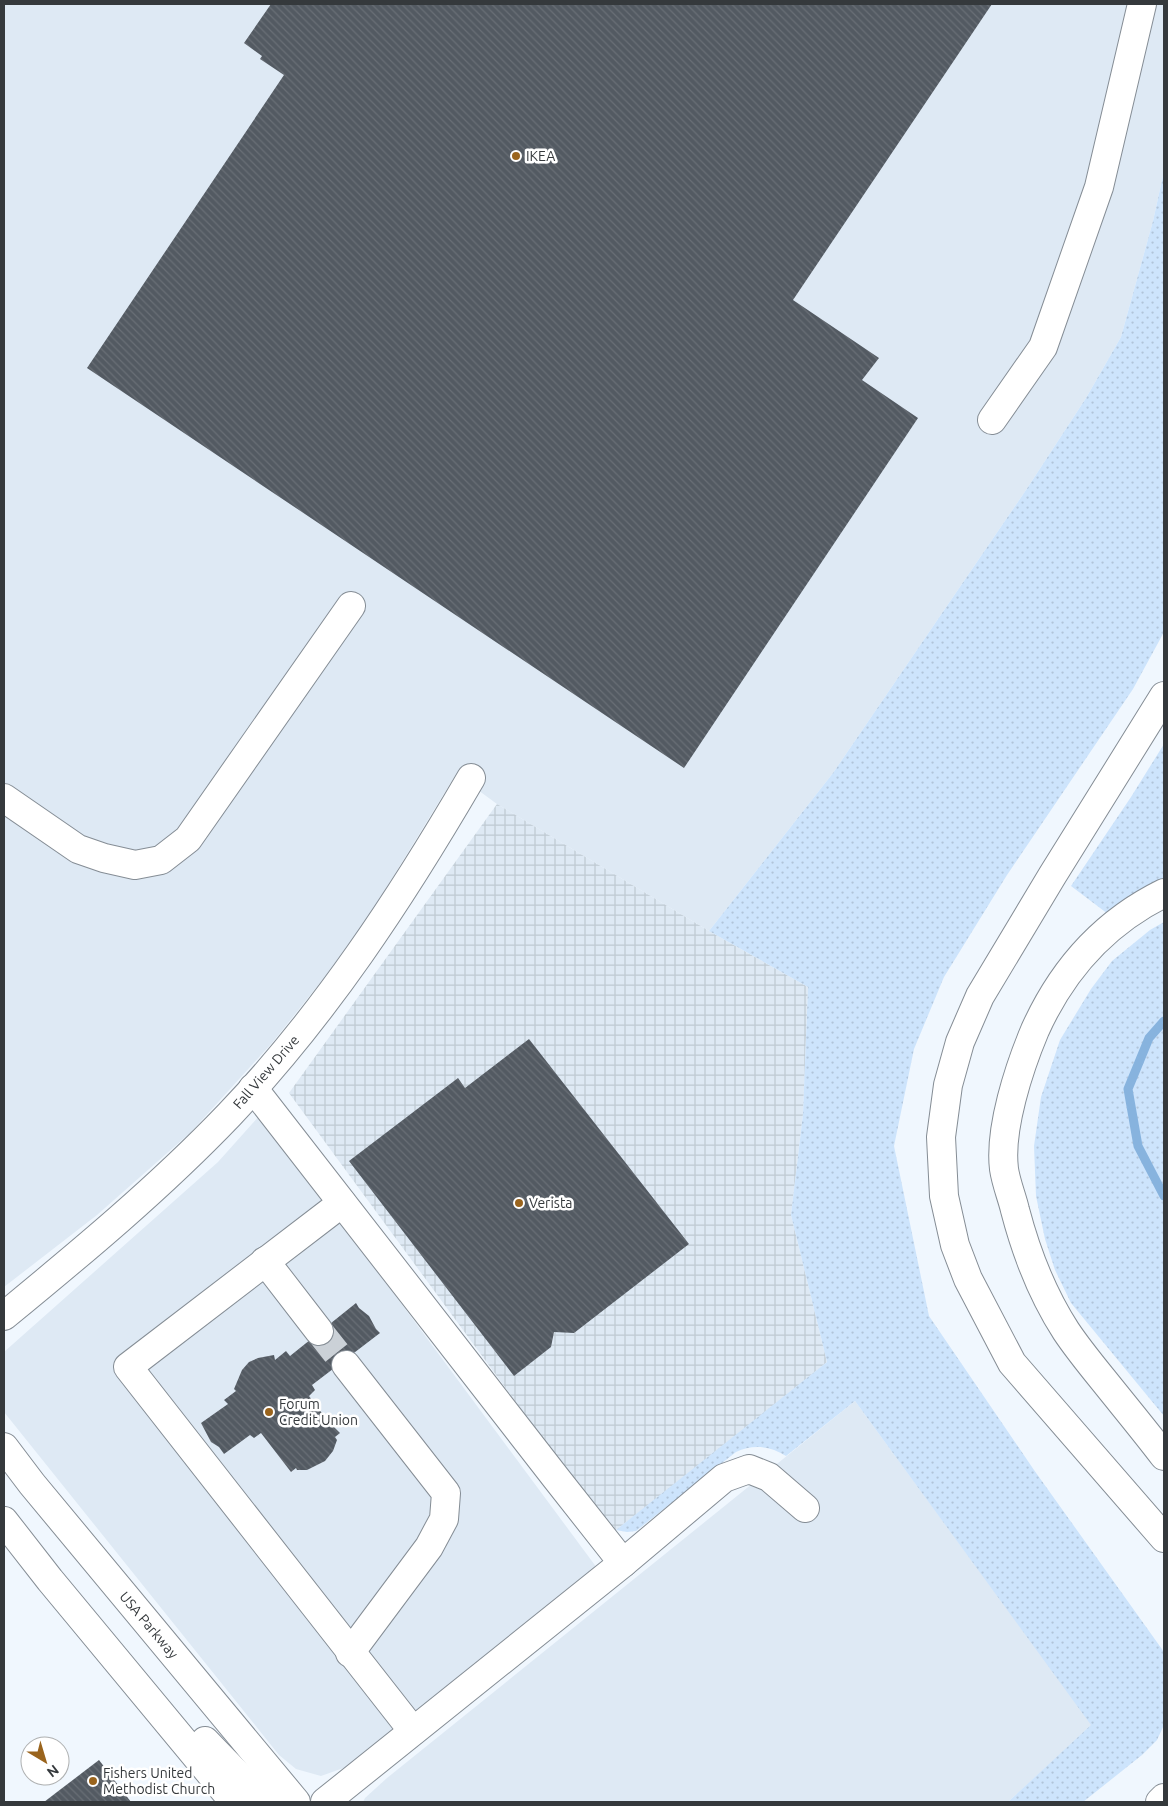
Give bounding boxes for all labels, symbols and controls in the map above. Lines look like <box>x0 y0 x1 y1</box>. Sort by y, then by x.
place label: IKEA <box>526 148 555 164</box>
marker: IKEA <box>510 150 522 162</box>
street label: Fall View Drive <box>230 1032 302 1112</box>
place label: Verista <box>529 1195 573 1211</box>
marker: Verista <box>513 1197 525 1209</box>
place label: Forum Credit Union <box>279 1396 358 1428</box>
marker: Forum Credit Union <box>263 1406 275 1418</box>
street label: USA Parkway <box>117 1589 182 1662</box>
north arrow <box>20 1736 70 1786</box>
text: N <box>44 1762 62 1781</box>
place label: Fishers United Methodist Church <box>103 1765 215 1797</box>
marker: Fishers United Methodist Church <box>87 1775 99 1787</box>

